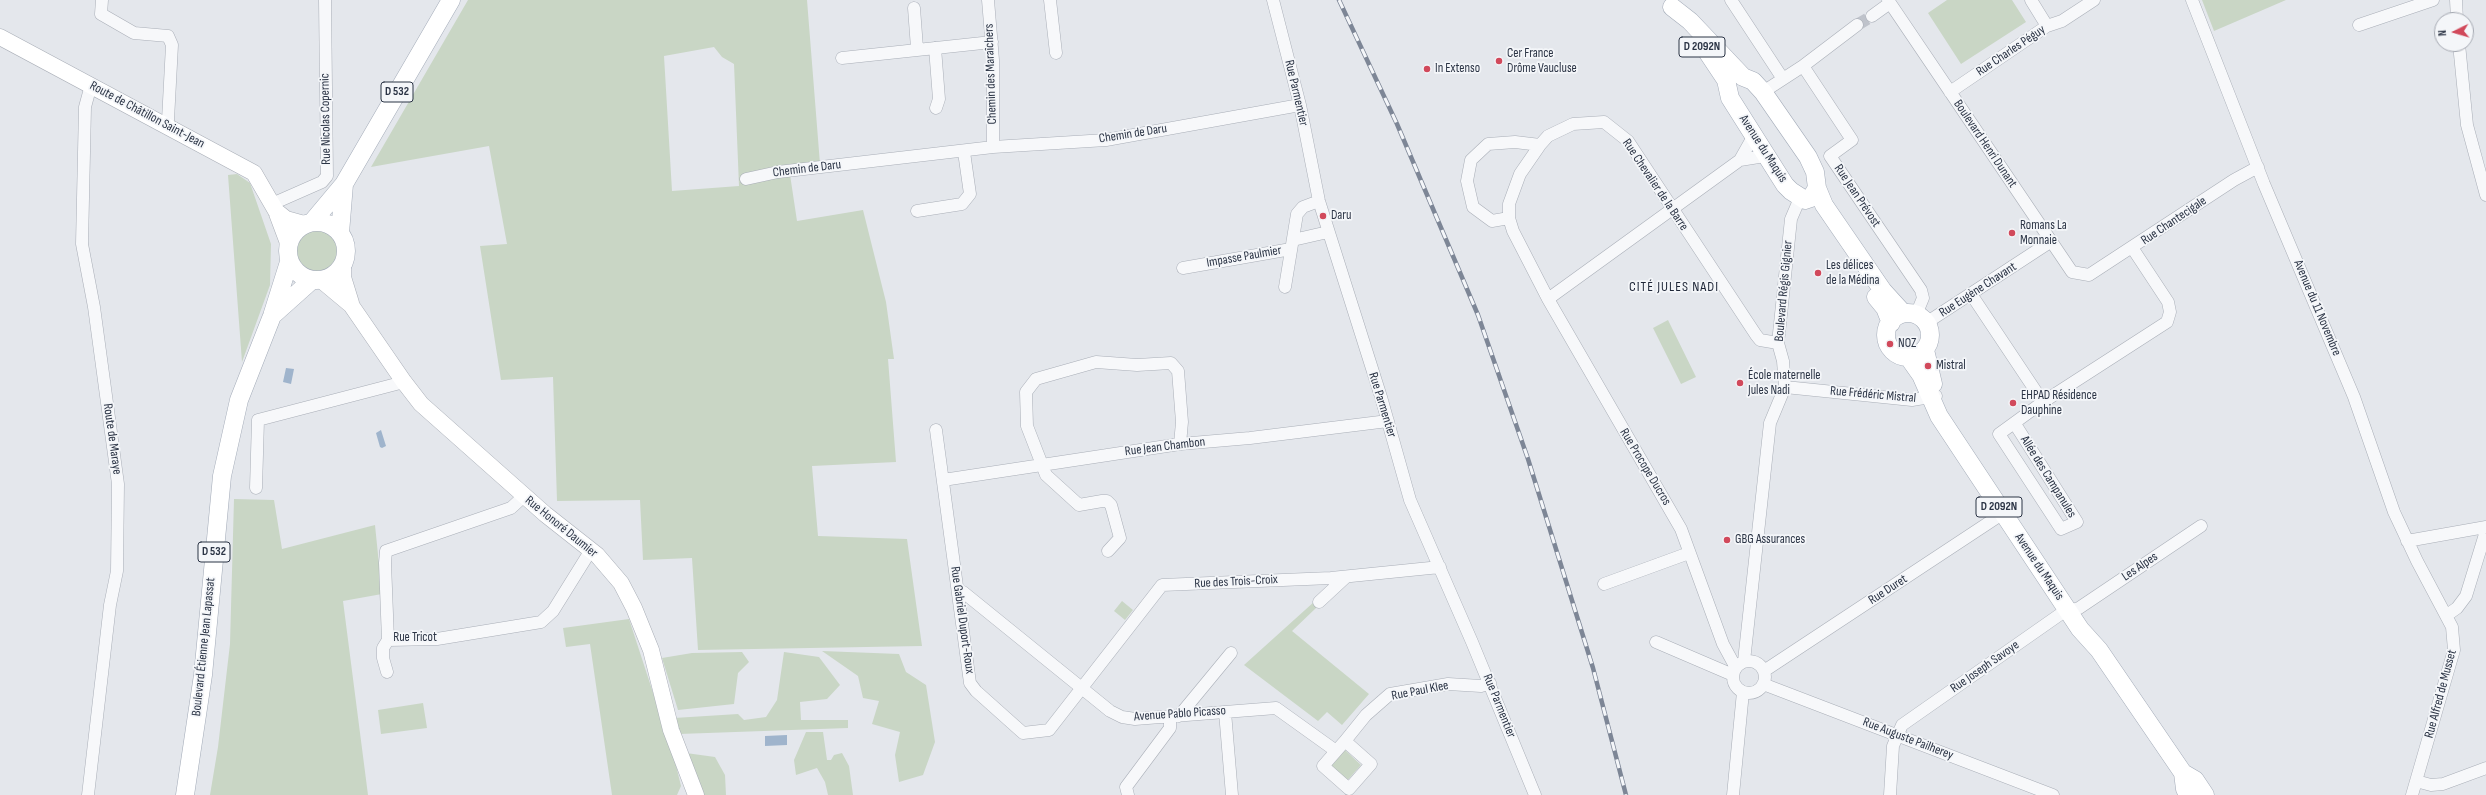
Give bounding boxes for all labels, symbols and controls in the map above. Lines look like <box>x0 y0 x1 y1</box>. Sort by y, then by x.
north arrow <box>2434 12 2474 52</box>
street label: Rue Charles Péguy <box>1973 22 2049 80</box>
street label: Chemin des Maraîchers <box>981 23 1001 125</box>
text: N <box>2436 30 2449 36</box>
road number: D 2092N <box>1679 37 1725 57</box>
place label: Cer France Drôme Vaucluse <box>1507 46 1577 77</box>
marker: Cer France Drôme Vaucluse <box>1494 56 1504 66</box>
street label: Rue Parmentier <box>1281 58 1311 128</box>
place label: In Extenso <box>1435 61 1480 77</box>
marker: In Extenso <box>1422 64 1432 74</box>
street label: Rue Nicolas Copernic <box>317 73 335 165</box>
street label: Route de Châtillon Saint-Jean <box>87 78 207 152</box>
road number: D 532 <box>381 82 413 102</box>
street label: Boulevard Henri Dunant <box>1950 97 2020 191</box>
street label: Avenue du Maquis <box>1735 112 1791 186</box>
street label: Chemin de Daru <box>1098 121 1168 147</box>
street label: Rue Chevalier de la Barre <box>1619 136 1691 234</box>
street label: Chemin de Daru <box>772 157 842 181</box>
street label: Rue Jean Prévost <box>1830 162 1884 230</box>
street label: Rue Chantecigale <box>2138 193 2210 249</box>
place label: Daru <box>1331 208 1351 224</box>
marker: Daru <box>1318 211 1328 221</box>
place label: Romans La Monnaie <box>2020 218 2067 249</box>
marker: Romans La Monnaie <box>2007 228 2017 238</box>
street label: Boulevard Régis Gignier <box>1772 240 1796 342</box>
street label: Impasse Paulmier <box>1205 243 1283 271</box>
place label: Les délices de la Médina <box>1826 258 1880 289</box>
street label: Avenue du 11 Novembre <box>2290 258 2344 358</box>
street label: Rue Eugène Chavant <box>1936 259 2020 321</box>
marker: Les délices de la Médina <box>1813 268 1823 278</box>
district label: CITÉ JULES NADI <box>1629 279 1719 295</box>
place label: NOZ <box>1898 336 1916 352</box>
marker: NOZ <box>1885 339 1895 349</box>
place label: Mistral <box>1936 358 1966 374</box>
marker: Mistral <box>1923 361 1933 371</box>
place label: École maternelle Jules Nadi <box>1748 368 1821 399</box>
street label: Rue Parmentier <box>1365 371 1399 439</box>
marker: École maternelle Jules Nadi <box>1735 378 1745 388</box>
street label: Rue Frédéric Mistral <box>1829 383 1917 407</box>
place label: EHPAD Résidence Dauphine <box>2021 388 2097 419</box>
marker: EHPAD Résidence Dauphine <box>2008 398 2018 408</box>
street label: Route de Maraye <box>99 402 125 476</box>
street label: Rue Procope Ducros <box>1616 426 1674 508</box>
street label: Allée des Campanules <box>2017 433 2079 521</box>
street label: Rue Jean Chambon <box>1124 434 1206 460</box>
street label: Rue Honoré Daumier <box>522 493 600 561</box>
road number: D 2092N <box>1976 497 2022 517</box>
street label: Avenue du Maquis <box>2011 531 2067 603</box>
place label: GBG Assurances <box>1735 532 1805 548</box>
marker: GBG Assurances <box>1722 535 1732 545</box>
road number: D 532 <box>198 542 230 562</box>
street label: Les Alpes <box>2119 549 2161 585</box>
street label: Rue Gabriel Duport-Roux <box>947 565 977 675</box>
street label: Rue des Trois-Croix <box>1194 572 1278 592</box>
street label: Rue Duret <box>1866 572 1910 608</box>
street label: Boulevard Étienne Jean Lapassat <box>189 577 219 717</box>
street label: Rue Tricot <box>393 630 437 646</box>
street label: Rue Joseph Savoye <box>1948 638 2022 696</box>
street label: Rue Alfred de Musset <box>2422 648 2460 740</box>
street label: Rue Parmentier <box>1479 672 1519 740</box>
street label: Rue Paul Klee <box>1390 678 1450 704</box>
street label: Avenue Pablo Picasso <box>1134 703 1226 725</box>
street label: Rue Auguste Pailherey <box>1860 715 1956 763</box>

